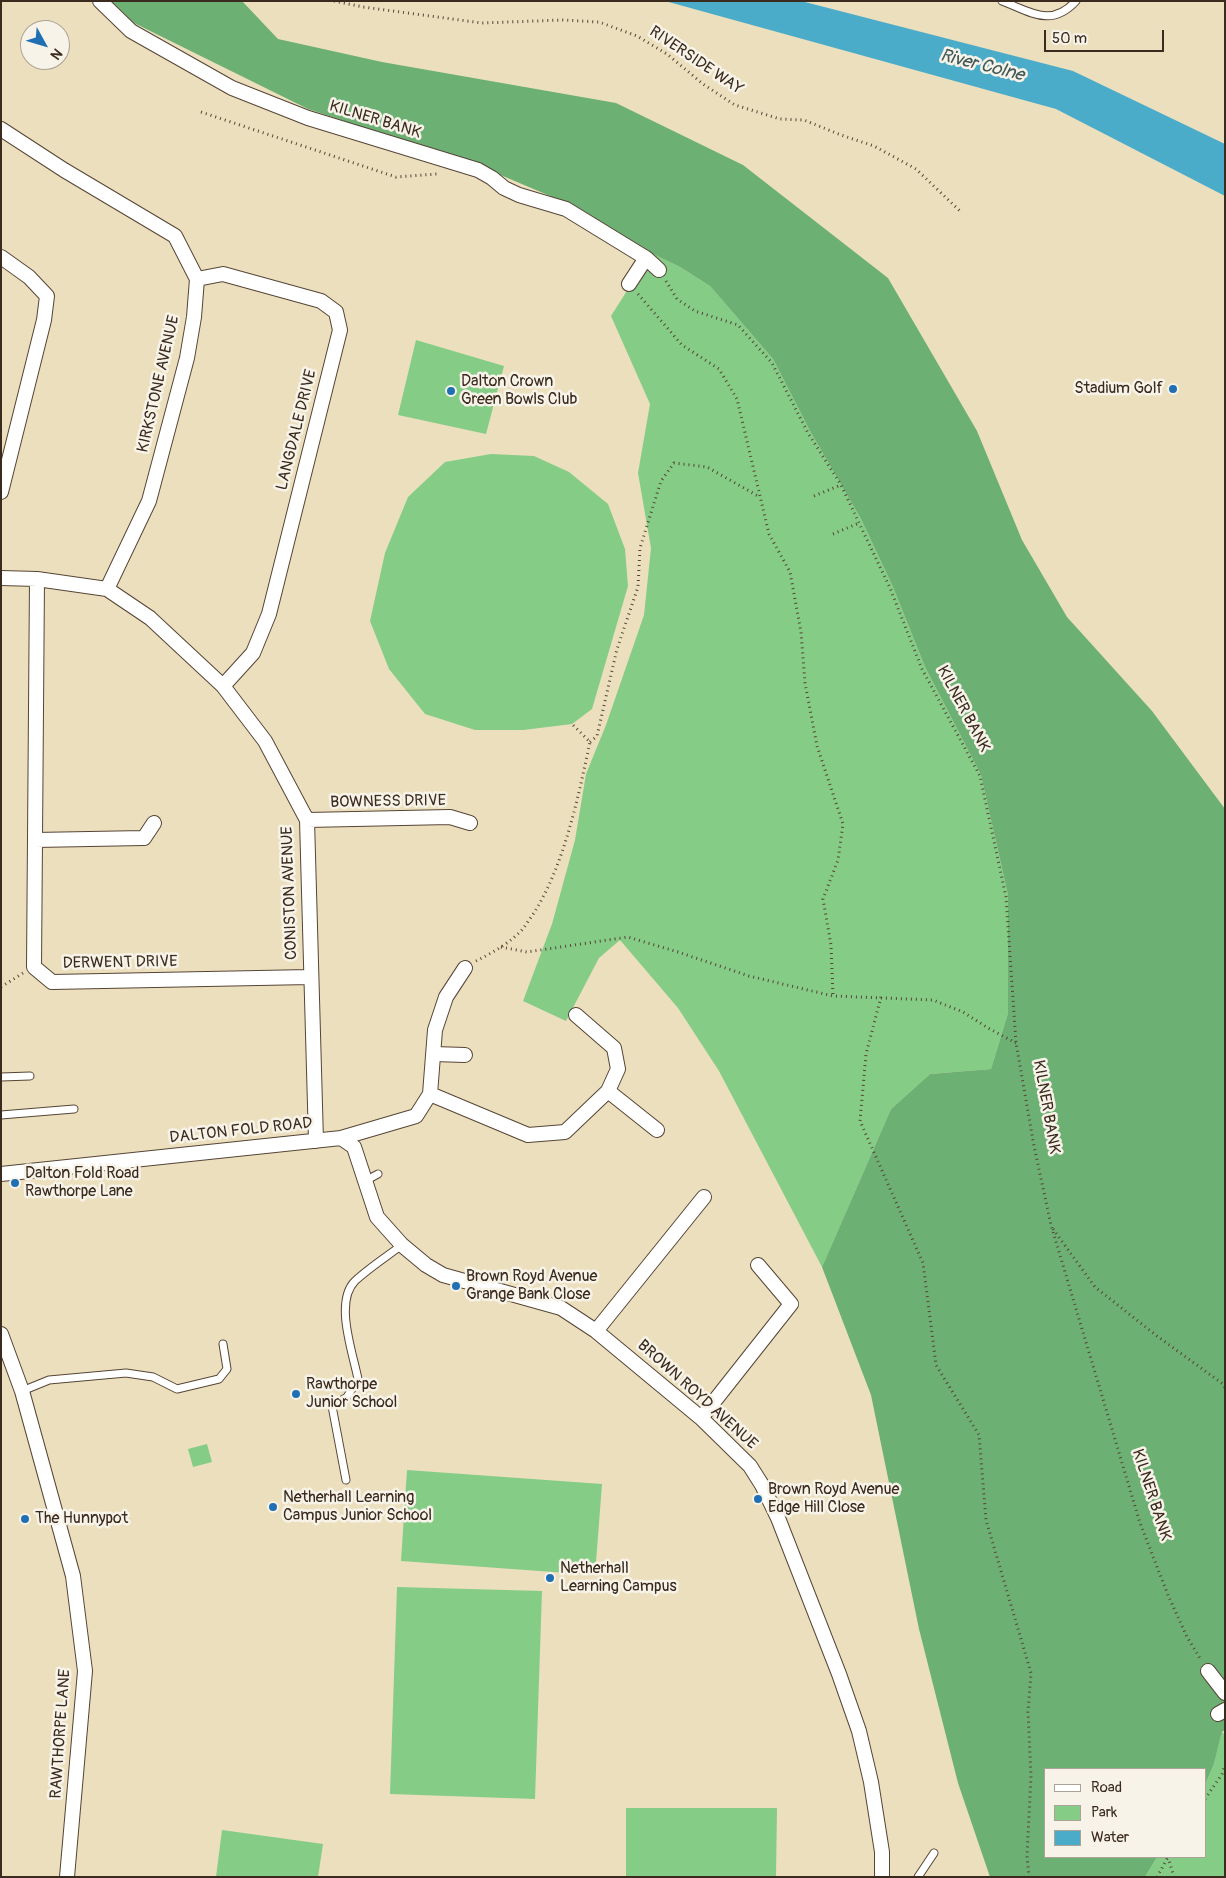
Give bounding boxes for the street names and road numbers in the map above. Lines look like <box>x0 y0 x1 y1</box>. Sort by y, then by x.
street label: RIVERSIDE WAY <box>645 23 747 99</box>
street label: KILNER BANK <box>327 97 423 143</box>
street label: KIRKSTONE AVENUE <box>134 313 184 455</box>
street label: LANGDALE DRIVE <box>273 368 321 492</box>
street label: KILNER BANK <box>932 663 994 755</box>
street label: BOWNESS DRIVE <box>330 791 446 813</box>
street label: CONISTON AVENUE <box>278 826 302 960</box>
street label: DERWENT DRIVE <box>62 952 178 974</box>
street label: KILNER BANK <box>1028 1059 1064 1155</box>
street label: DALTON FOLD ROAD <box>169 1114 313 1148</box>
street label: BROWN ROYD AVENUE <box>633 1336 761 1454</box>
street label: KILNER BANK <box>1127 1447 1175 1543</box>
street label: RAWTHORPE LANE <box>47 1669 75 1799</box>

